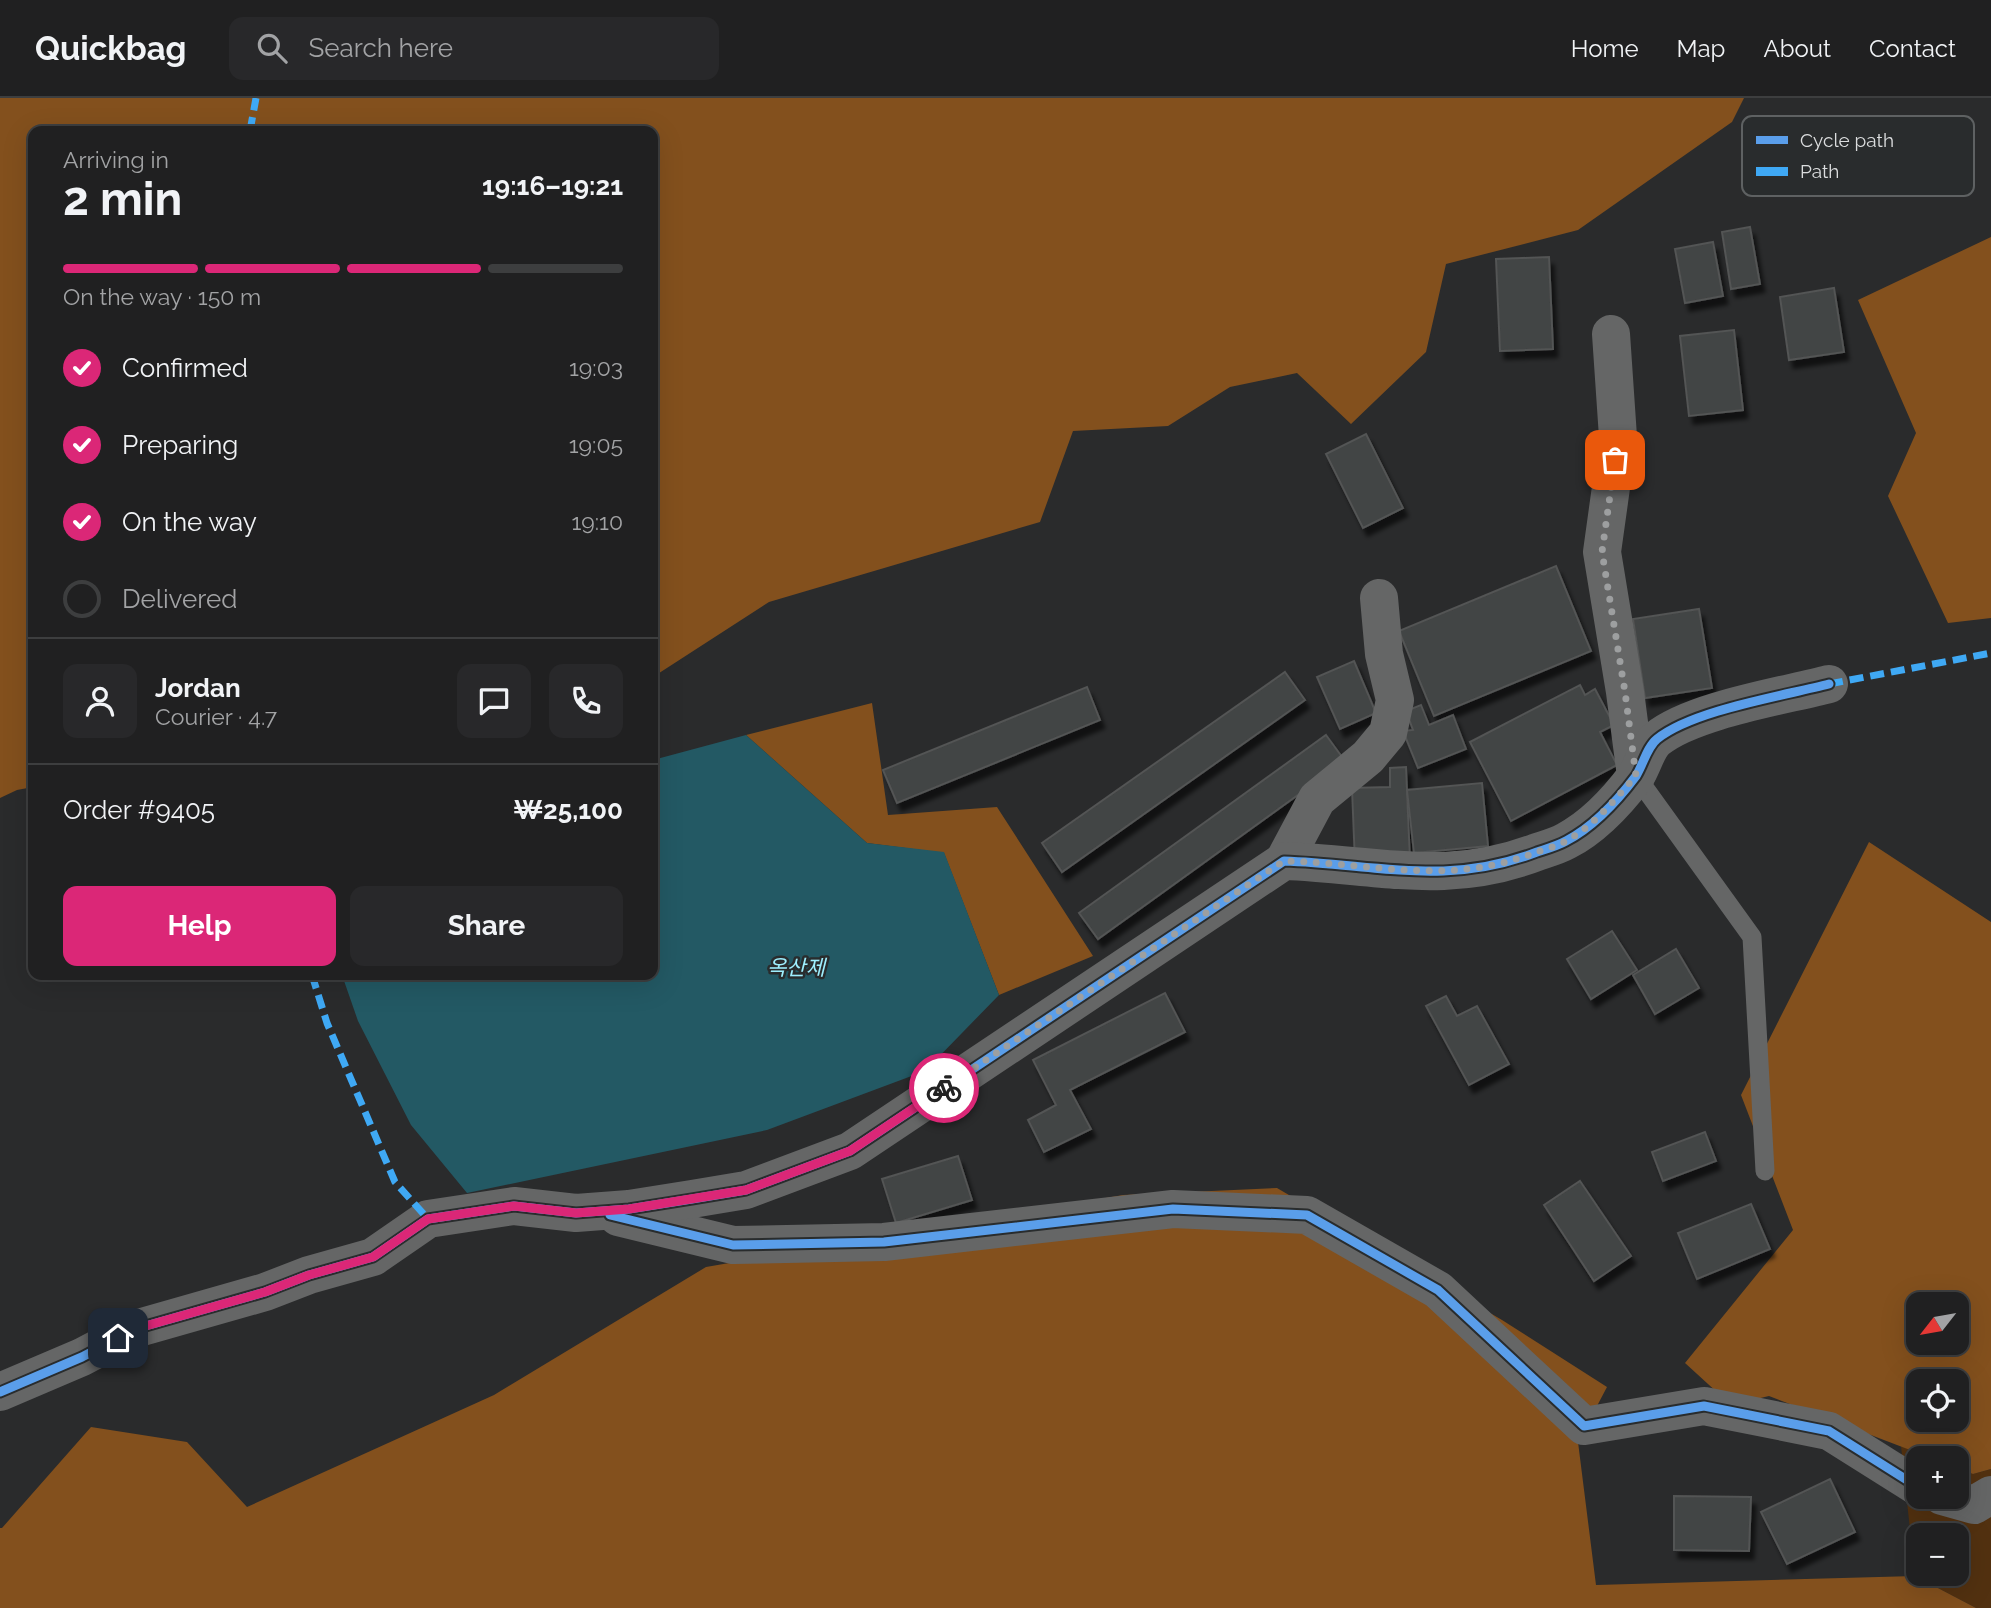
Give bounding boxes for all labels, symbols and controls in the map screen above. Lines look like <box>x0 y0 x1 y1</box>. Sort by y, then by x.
search box <box>229 17 719 80</box>
text: Quickbag <box>35 29 187 68</box>
icon: search <box>253 29 291 67</box>
text: Search here <box>309 33 453 63</box>
text: Home <box>1571 34 1639 63</box>
text: Map <box>1677 34 1725 63</box>
text: About <box>1763 34 1831 63</box>
text: Contact <box>1869 34 1956 63</box>
legend <box>1742 116 1974 196</box>
text: Cycle path <box>1800 129 1894 151</box>
text: Arriving in <box>63 146 169 173</box>
text: Path <box>1800 160 1839 182</box>
text: 19:16–19:21 <box>482 171 623 201</box>
text: 2 min <box>63 172 182 226</box>
text: On the way · 150 m <box>63 283 261 310</box>
icon: check <box>63 349 101 387</box>
text: Confirmed <box>122 353 248 383</box>
text: 19:03 <box>569 354 623 381</box>
icon: check <box>63 426 101 464</box>
text: Preparing <box>122 430 238 460</box>
pin <box>1585 430 1645 490</box>
text: 19:05 <box>569 431 623 458</box>
icon: bag <box>1596 441 1634 479</box>
icon: check <box>63 503 101 541</box>
text: On the way <box>122 507 257 537</box>
text: 19:10 <box>571 508 623 535</box>
text: Delivered <box>122 584 237 614</box>
button: person <box>63 664 137 738</box>
button: chat <box>457 664 531 738</box>
button: phone <box>549 664 623 738</box>
text: Jordan <box>155 673 241 703</box>
text: Courier · 4.7 <box>155 703 277 730</box>
text: Order #9405 <box>63 795 215 825</box>
text: ₩25,100 <box>513 795 623 825</box>
button: Help <box>63 886 336 966</box>
button: Share <box>350 886 623 966</box>
water label: 옥산제 <box>767 955 828 980</box>
courier <box>909 1053 979 1123</box>
icon: bike <box>925 1069 963 1107</box>
north arrow <box>1906 1292 1969 1354</box>
map controls <box>1906 1292 1969 1586</box>
pin <box>88 1308 148 1368</box>
icon: home <box>99 1319 137 1357</box>
button: locate <box>1906 1369 1969 1432</box>
button: + <box>1906 1446 1969 1509</box>
button: − <box>1906 1523 1969 1586</box>

